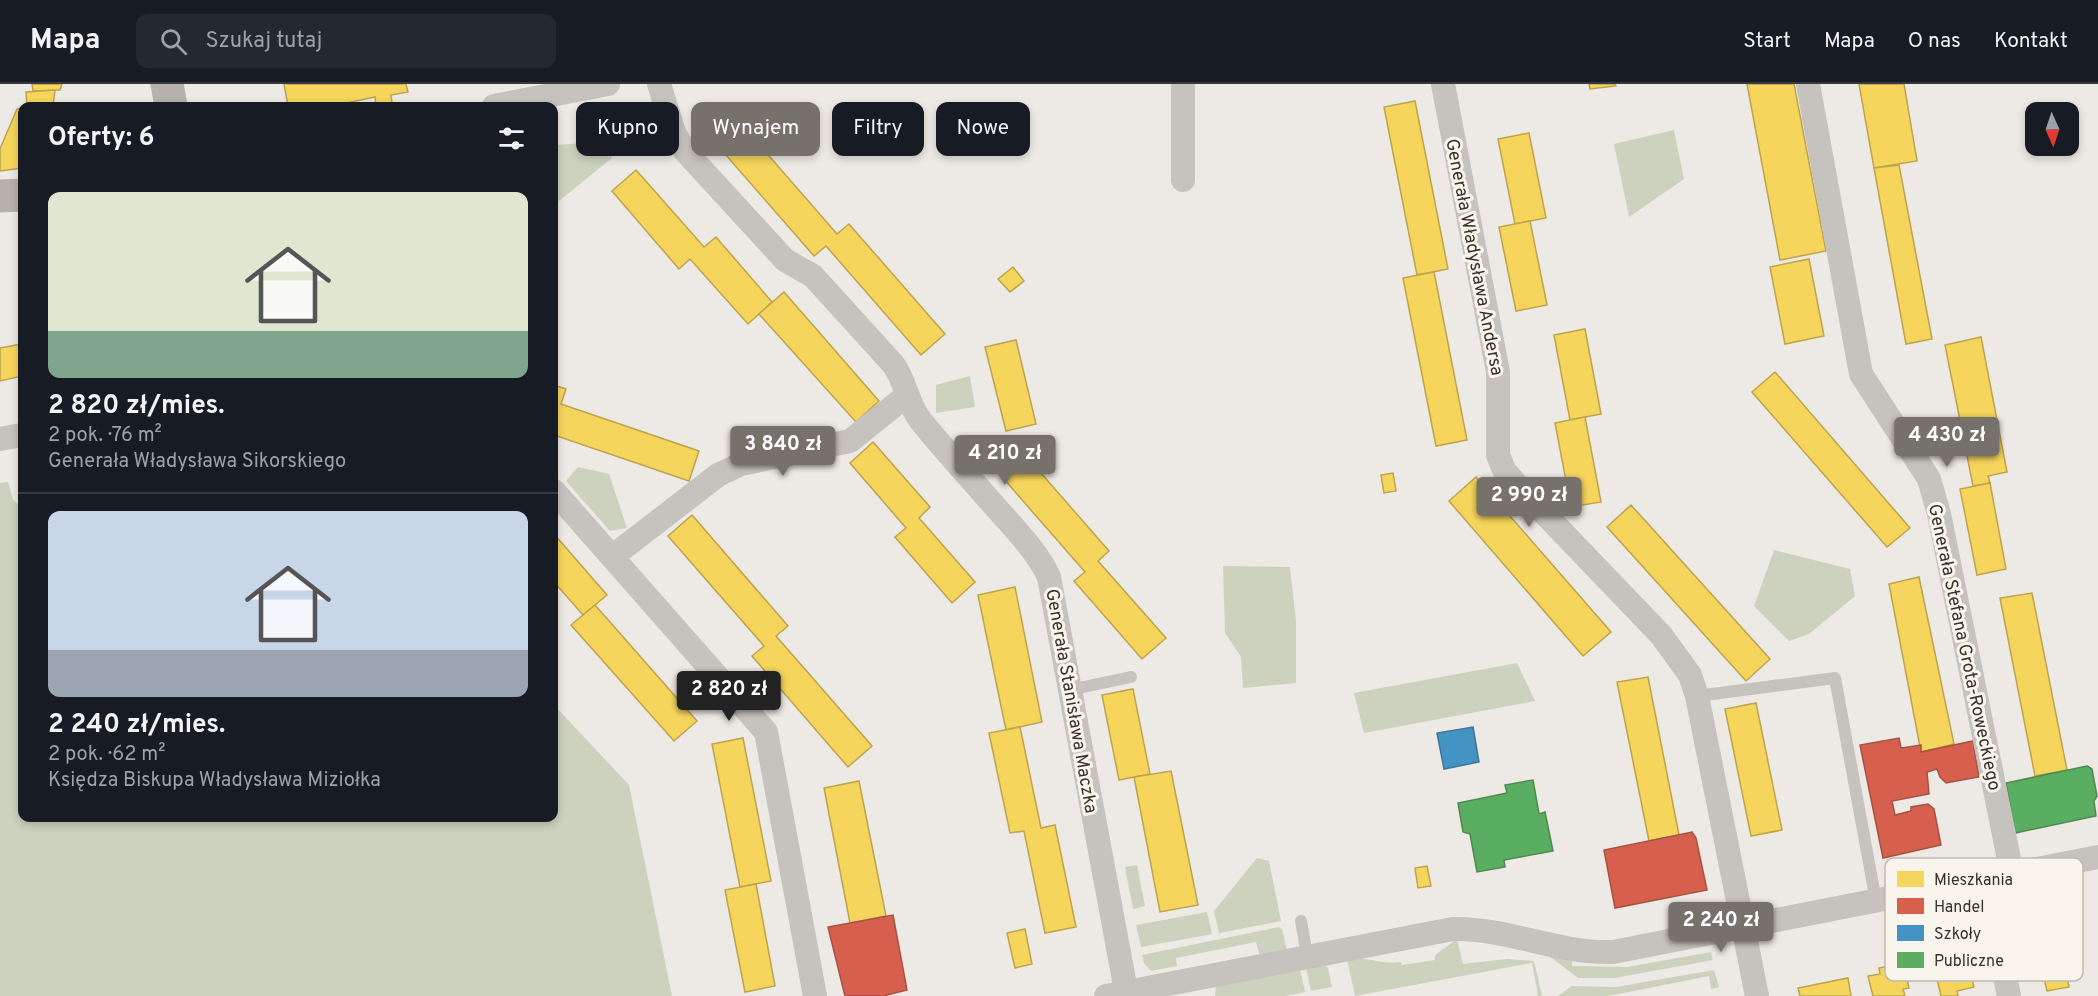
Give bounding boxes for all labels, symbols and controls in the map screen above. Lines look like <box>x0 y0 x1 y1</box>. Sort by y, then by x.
search box <box>136 14 556 68</box>
text: Mapa <box>30 23 100 59</box>
icon: search <box>157 25 190 58</box>
text: Szukaj tutaj <box>205 28 322 55</box>
text: Start <box>1743 28 1791 55</box>
text: Mapa <box>1824 28 1875 55</box>
text: O nas <box>1908 28 1961 55</box>
text: Kontakt <box>1994 28 2068 55</box>
chip: Kupno <box>576 102 679 156</box>
chip: Wynajem <box>691 102 820 156</box>
chip: Filtry <box>832 102 924 156</box>
chip: Nowe <box>936 102 1030 156</box>
north arrow <box>2025 102 2079 156</box>
map controls <box>2025 102 2079 156</box>
text: Oferty: 6 <box>48 122 154 155</box>
icon: filters <box>495 122 528 155</box>
street label: Generała Władysława Andersa <box>1439 137 1508 378</box>
icon: home <box>234 231 342 339</box>
text: 2 820 zł/mies. <box>48 390 225 423</box>
pin: 4 430 zł <box>1885 417 2009 468</box>
text: 2 pok. · 76 m² <box>48 423 162 449</box>
text: 4 430 zł <box>1908 423 1986 449</box>
pin: 3 840 zł <box>721 426 845 477</box>
text: 3 840 zł <box>744 432 822 458</box>
pin: 4 210 zł <box>943 435 1067 486</box>
text: 4 210 zł <box>969 441 1041 467</box>
text: Generała Władysława Sikorskiego <box>48 449 346 475</box>
pin: 2 990 zł <box>1467 477 1591 528</box>
text: 2 990 zł <box>1491 483 1567 509</box>
street label: Generała Stefana Grota-Roweckiego <box>1922 502 2005 793</box>
icon: home <box>234 550 342 658</box>
street label: Generała Stanisława Maczka <box>1039 587 1102 815</box>
pin: 2 820 zł <box>667 671 791 722</box>
text: 2 820 zł <box>691 677 767 703</box>
text: 2 240 zł/mies. <box>48 709 225 742</box>
text: 2 pok. · 62 m² <box>48 742 165 768</box>
text: Księdza Biskupa Władysława Miziołka <box>48 768 381 794</box>
legend <box>1885 858 2083 981</box>
text: Mieszkania <box>1934 871 2013 891</box>
text: Handel <box>1934 898 1984 918</box>
pin: 2 240 zł <box>1659 902 1783 953</box>
text: 2 240 zł <box>1682 908 1760 934</box>
text: Szkoły <box>1934 925 1981 945</box>
text: Publiczne <box>1934 952 2004 972</box>

